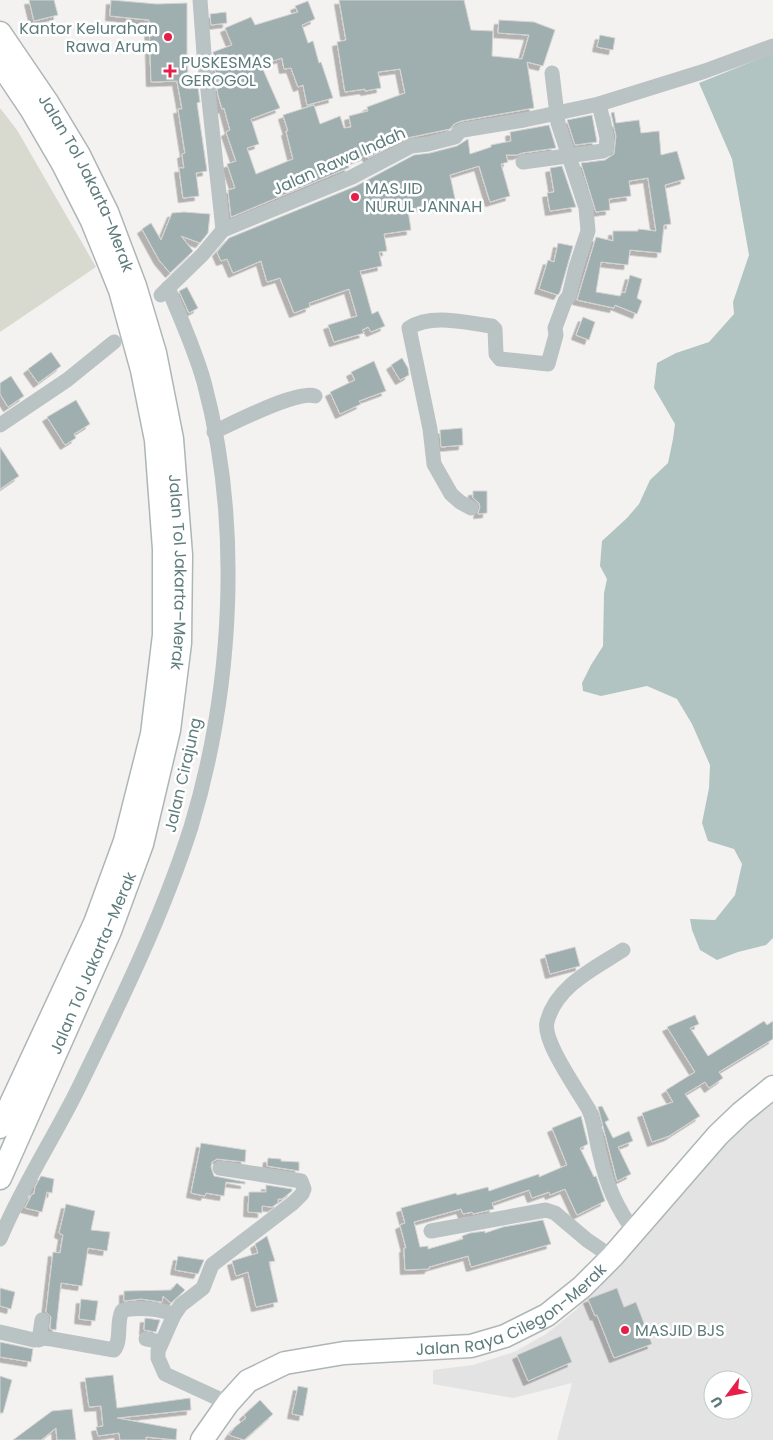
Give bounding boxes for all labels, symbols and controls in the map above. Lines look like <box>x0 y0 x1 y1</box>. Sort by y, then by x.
place label: Kantor Kelurahan Rawa Arum <box>19 17 158 58</box>
marker: Kantor Kelurahan Rawa Arum <box>162 31 174 43</box>
place label: PUSKESMAS GEROGOL <box>181 51 272 92</box>
marker: PUSKESMAS GEROGOL <box>163 64 177 78</box>
street label: Jalan Tol Jakarta–Merak <box>33 89 140 276</box>
street label: Jalan Rawa Indah <box>269 121 409 201</box>
place label: MASJID NURUL JANNAH <box>365 177 482 218</box>
marker: MASJID NURUL JANNAH <box>349 191 361 203</box>
street label: Jalan Tol Jakarta–Merak <box>163 473 193 672</box>
street label: Jalan Cirajung <box>159 715 207 835</box>
street label: Jalan Tol Jakarta–Merak <box>44 868 142 1058</box>
street label: Jalan Raya Cilegon-Merak <box>415 1257 612 1361</box>
place label: MASJID BJS <box>635 1319 725 1342</box>
marker: MASJID BJS <box>619 1324 631 1336</box>
north arrow <box>703 1370 753 1420</box>
text: U <box>706 1392 728 1411</box>

